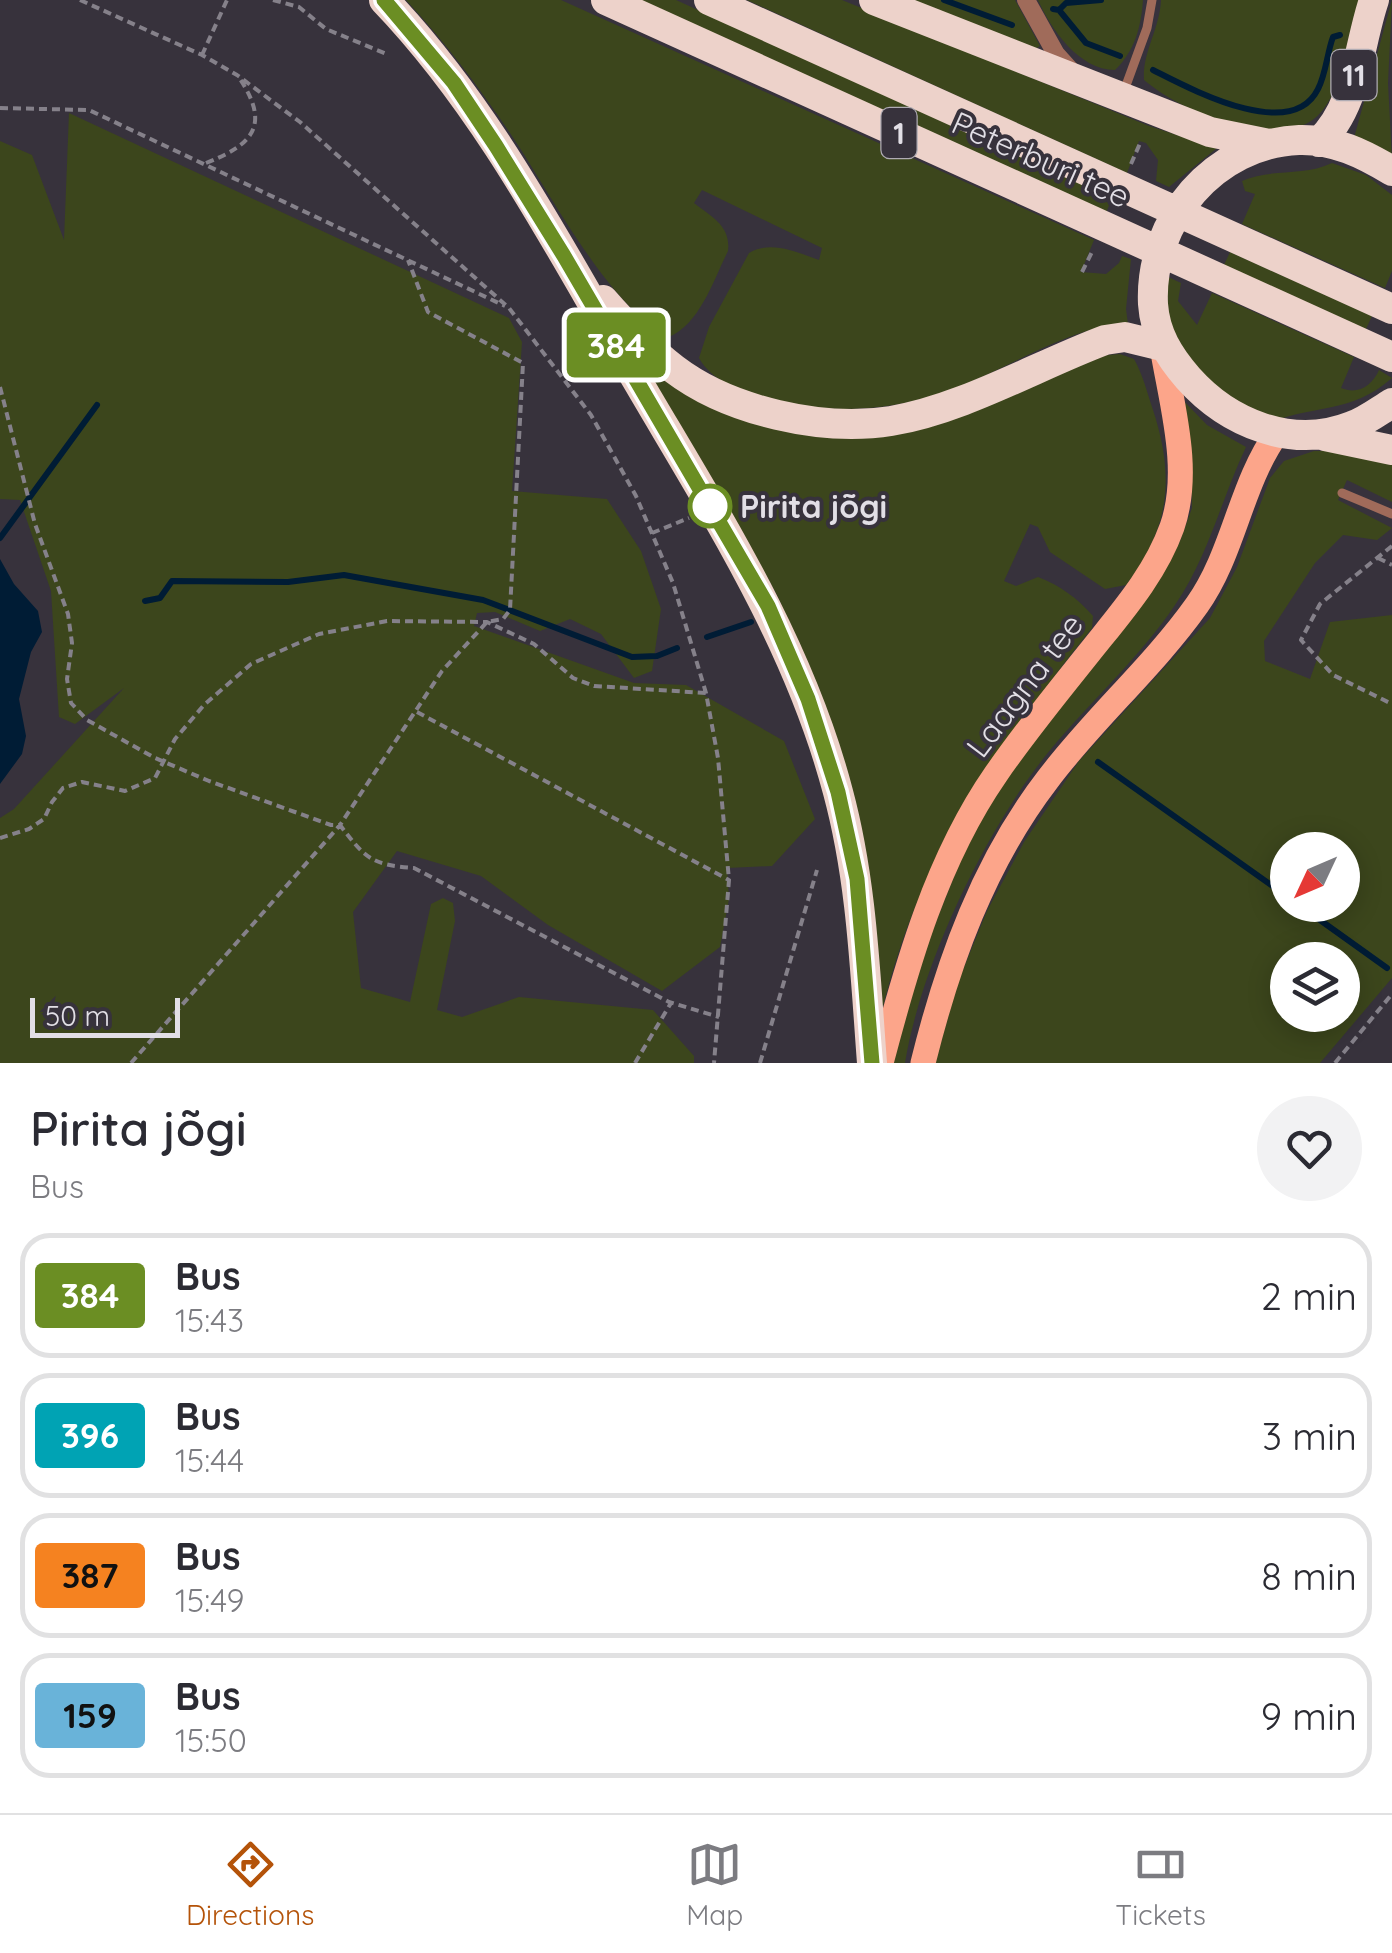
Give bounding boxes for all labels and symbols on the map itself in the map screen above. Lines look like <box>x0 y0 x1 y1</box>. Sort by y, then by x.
road number: 11 <box>1332 50 1376 100</box>
street label: Peterburi tee <box>946 102 1136 216</box>
road number: 1 <box>882 108 916 158</box>
line badge: 384 <box>558 312 674 378</box>
marker: Pirita jõgi <box>689 485 731 527</box>
place label: Pirita jõgi <box>740 486 887 526</box>
street label: Laagna tee <box>957 605 1091 765</box>
north arrow <box>1270 832 1360 922</box>
scale bar <box>30 993 180 1038</box>

